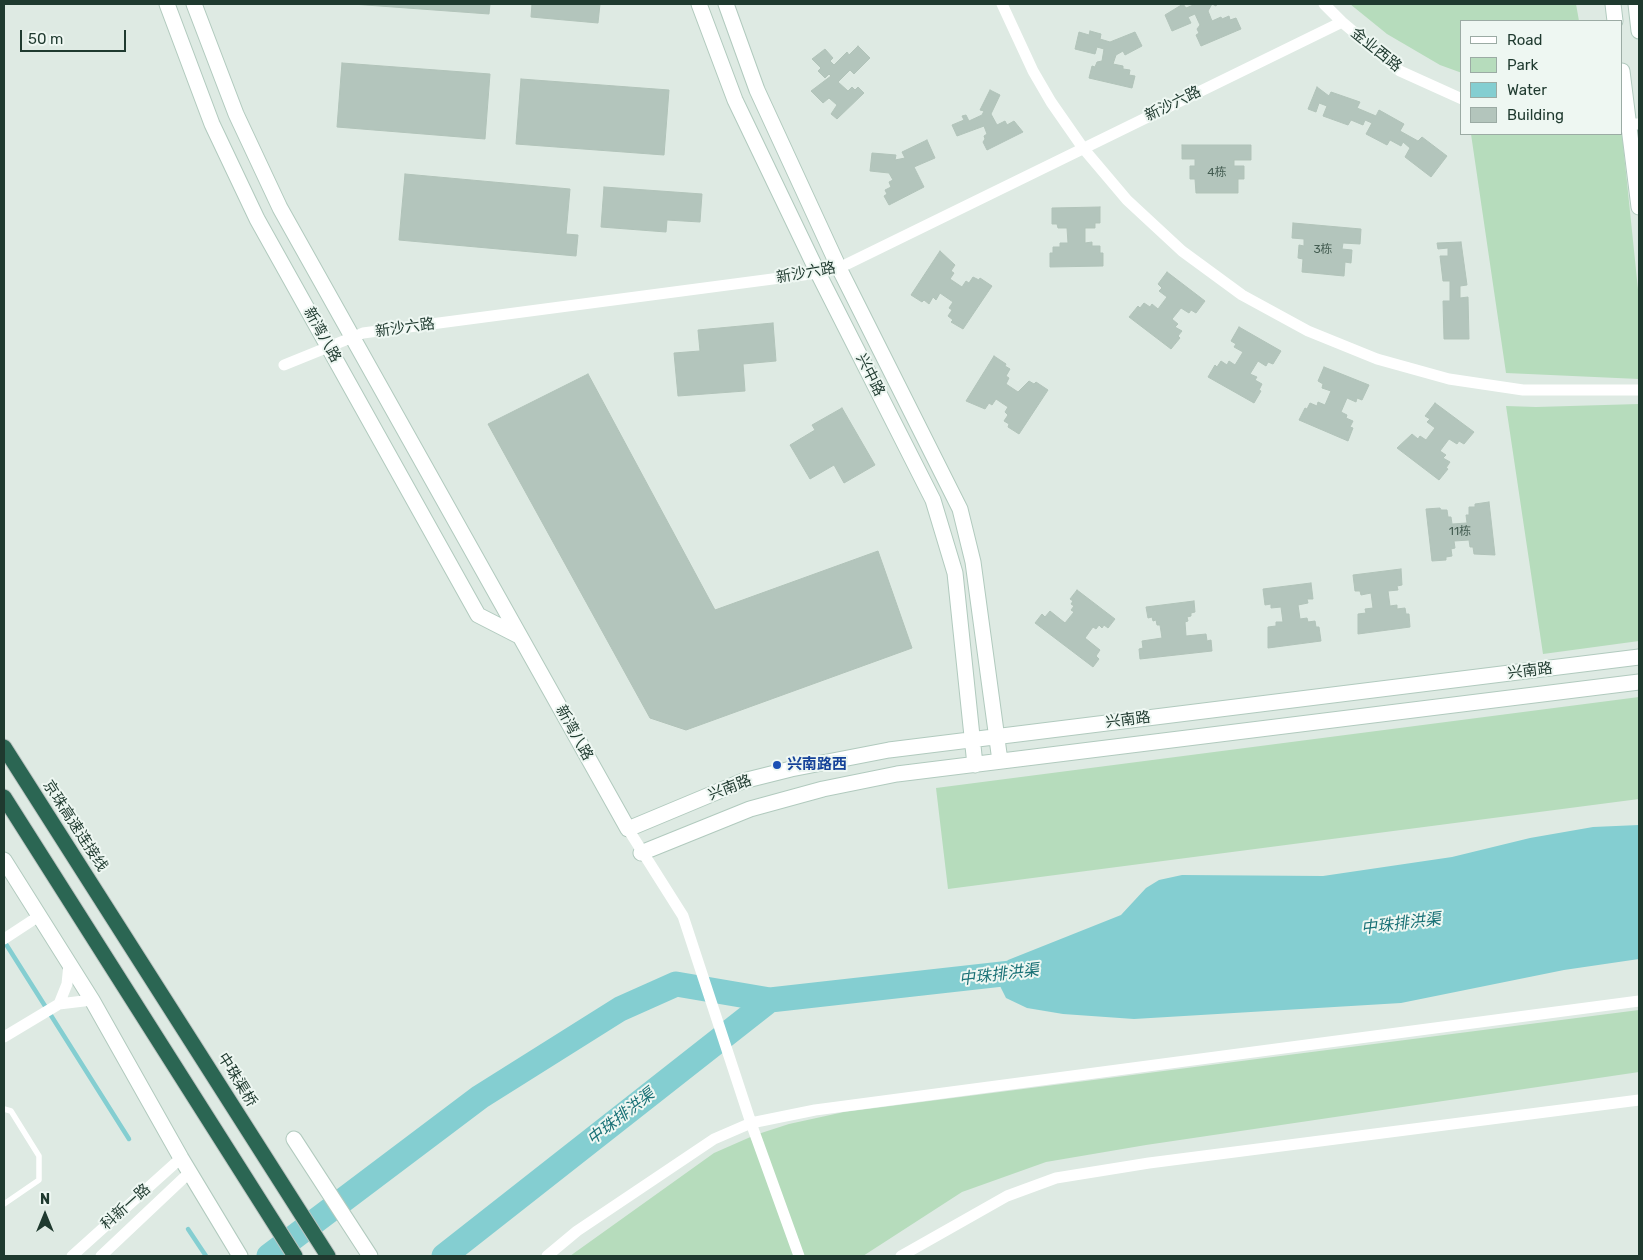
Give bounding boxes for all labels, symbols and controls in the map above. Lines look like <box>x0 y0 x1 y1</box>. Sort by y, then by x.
scale bar <box>22 20 129 52</box>
legend <box>1460 20 1623 135</box>
street label: 金业西路 <box>1347 24 1405 76</box>
text: 50 m <box>28 30 63 48</box>
text: Road <box>1507 31 1543 49</box>
text: Park <box>1507 56 1538 74</box>
text: Water <box>1507 81 1547 99</box>
street label: 新沙六路 <box>1142 83 1204 125</box>
text: Building <box>1507 106 1564 124</box>
house number: 4栋 <box>1207 166 1227 180</box>
house number: 3栋 <box>1313 243 1333 257</box>
street label: 新沙六路 <box>775 259 837 287</box>
street label: 新湾八路 <box>300 304 344 366</box>
street label: 新沙六路 <box>374 315 436 341</box>
street label: 兴中路 <box>852 351 888 399</box>
house number: 11栋 <box>1449 525 1471 539</box>
street label: 兴南路 <box>1507 659 1553 683</box>
street label: 新湾八路 <box>552 702 596 764</box>
street label: 兴南路 <box>1105 708 1151 732</box>
place label: 兴南路西 <box>787 756 847 774</box>
marker: 兴南路西 <box>771 759 783 771</box>
street label: 兴南路 <box>706 772 754 804</box>
street label: 京珠高速连接线 <box>39 777 111 875</box>
water label: 中珠排洪渠 <box>1360 910 1442 938</box>
water label: 中珠排洪渠 <box>958 961 1040 989</box>
street label: 中珠渠桥 <box>213 1050 261 1110</box>
water label: 中珠排洪渠 <box>584 1085 658 1149</box>
street label: 科新一路 <box>98 1180 154 1234</box>
north arrow <box>20 1190 70 1240</box>
text: N <box>40 1191 50 1208</box>

